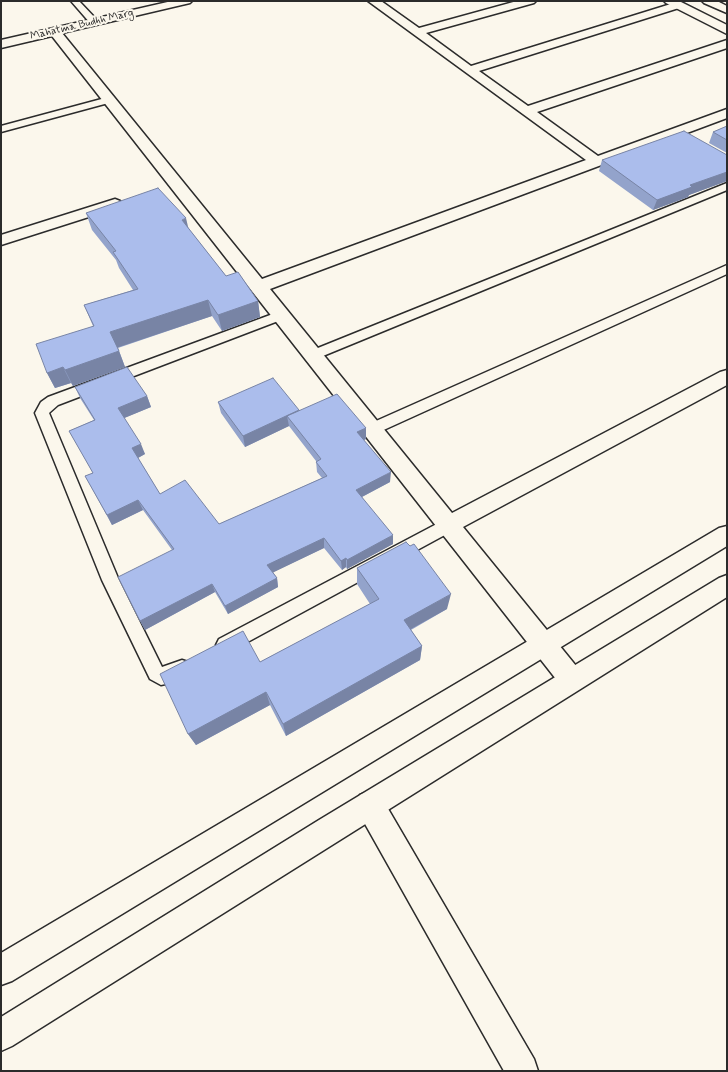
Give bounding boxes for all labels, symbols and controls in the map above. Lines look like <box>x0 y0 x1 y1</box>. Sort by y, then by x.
street label: Mahatma Budhh Marg <box>29 7 135 43</box>

